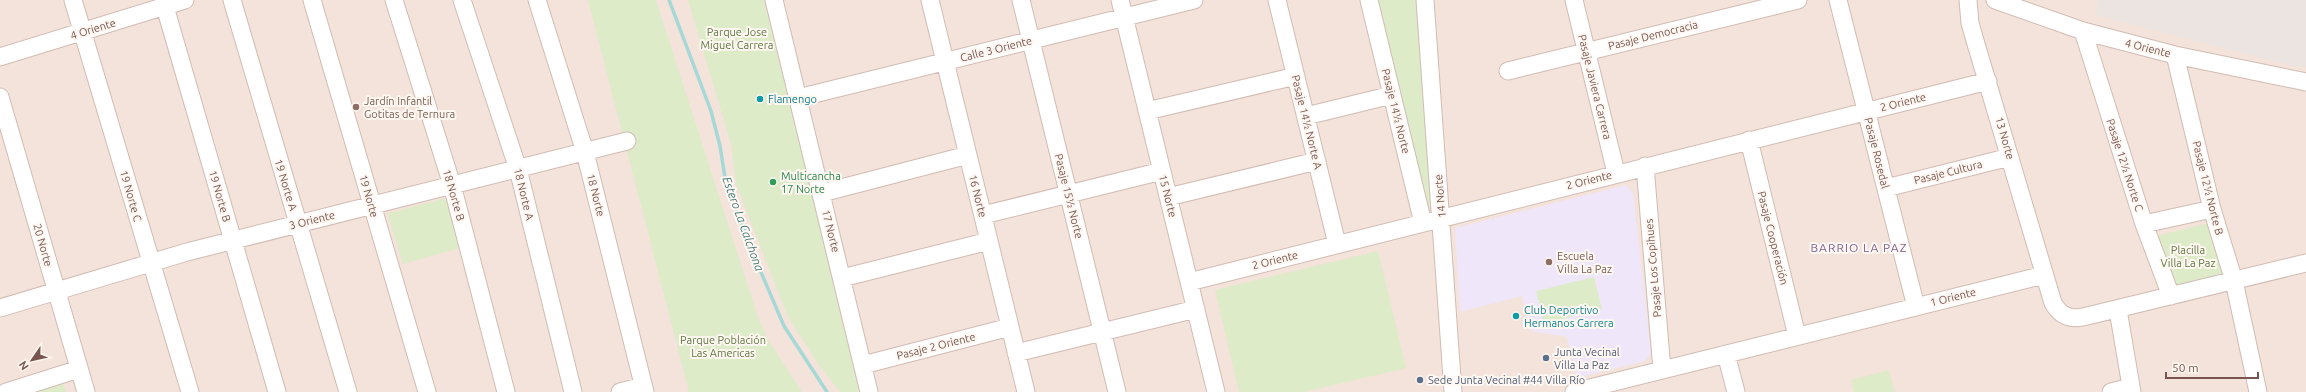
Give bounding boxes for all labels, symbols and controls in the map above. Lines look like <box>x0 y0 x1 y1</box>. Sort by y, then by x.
street label: 4 Oriente <box>69 16 117 42</box>
street label: Pasaje Democracia <box>1607 18 1699 52</box>
park label: Parque Jose Miguel Carrera <box>701 26 773 51</box>
street label: Pasaje Javiera Carrera <box>1576 33 1614 141</box>
street label: Calle 3 Oriente <box>959 34 1033 64</box>
street label: 4 Oriente <box>2124 37 2172 59</box>
street label: Pasaje 14½ Norte <box>1380 67 1412 155</box>
street label: Pasaje 14½ Norte A <box>1289 74 1325 171</box>
street label: 2 Oriente <box>1879 91 1927 113</box>
place label: Flamengo <box>768 93 817 105</box>
marker: Flamengo <box>755 94 765 104</box>
place label: Jardín Infantil Gotitas de Ternura <box>364 95 455 120</box>
marker: Jardín Infantil Gotitas de Ternura <box>351 102 361 112</box>
street label: 13 Norte <box>1993 115 2017 161</box>
street label: Pasaje Rosedal <box>1862 116 1892 190</box>
street label: Pasaje 12½ Norte C <box>2104 117 2146 213</box>
street label: Pasaje 12½ Norte B <box>2190 140 2226 236</box>
street label: Pasaje 15½ Norte <box>1053 152 1085 240</box>
street label: 19 Norte A <box>272 158 300 213</box>
street label: Pasaje Cultura <box>1913 158 1983 186</box>
street label: 18 Norte A <box>512 167 536 222</box>
street label: 18 Norte B <box>441 168 467 222</box>
street label: 19 Norte C <box>118 169 144 223</box>
street label: 19 Norte B <box>207 169 233 223</box>
street label: 2 Oriente <box>1565 169 1613 191</box>
place label: Multicancha 17 Norte <box>781 170 841 195</box>
street label: 18 Norte <box>585 172 607 218</box>
street label: 19 Norte <box>357 173 381 219</box>
street label: 16 Norte <box>967 173 989 219</box>
street label: 15 Norte <box>1157 173 1179 219</box>
street label: 14 Norte <box>1432 174 1448 218</box>
water label: Estero La Calchona <box>720 175 767 273</box>
marker: Multicancha 17 Norte <box>768 177 778 187</box>
street label: Pasaje Cooperación <box>1756 190 1790 286</box>
street label: 17 Norte <box>820 208 842 254</box>
street label: 3 Oriente <box>288 209 336 231</box>
street label: Pasaje Los Copihues <box>1643 218 1663 318</box>
street label: 20 Norte <box>31 222 55 268</box>
district label: BARRIO LA PAZ <box>1811 241 1907 254</box>
park label: Placilla Villa La Paz <box>2161 244 2215 269</box>
street label: 2 Oriente <box>1251 249 1299 271</box>
place label: Escuela Villa La Paz <box>1557 250 1612 275</box>
marker: Escuela Villa La Paz <box>1544 257 1554 267</box>
street label: 1 Oriente <box>1929 286 1977 308</box>
place label: Club Deportivo Hermanos Carrera <box>1524 304 1614 329</box>
marker: Club Deportivo Hermanos Carrera <box>1511 311 1521 321</box>
street label: Pasaje 2 Oriente <box>895 330 977 362</box>
park label: Parque Población Las Americas <box>680 334 766 359</box>
north arrow <box>12 340 52 380</box>
place label: Junta Vecinal Villa La Paz <box>1554 346 1620 371</box>
marker: Junta Vecinal Villa La Paz <box>1541 353 1551 363</box>
scale bar <box>2166 354 2258 380</box>
text: N <box>16 359 31 372</box>
text: 50 m <box>2172 361 2199 374</box>
place label: Sede Junta Vecinal #44 Villa Río <box>1428 374 1585 386</box>
marker: Sede Junta Vecinal #44 Villa Río <box>1415 375 1425 385</box>

